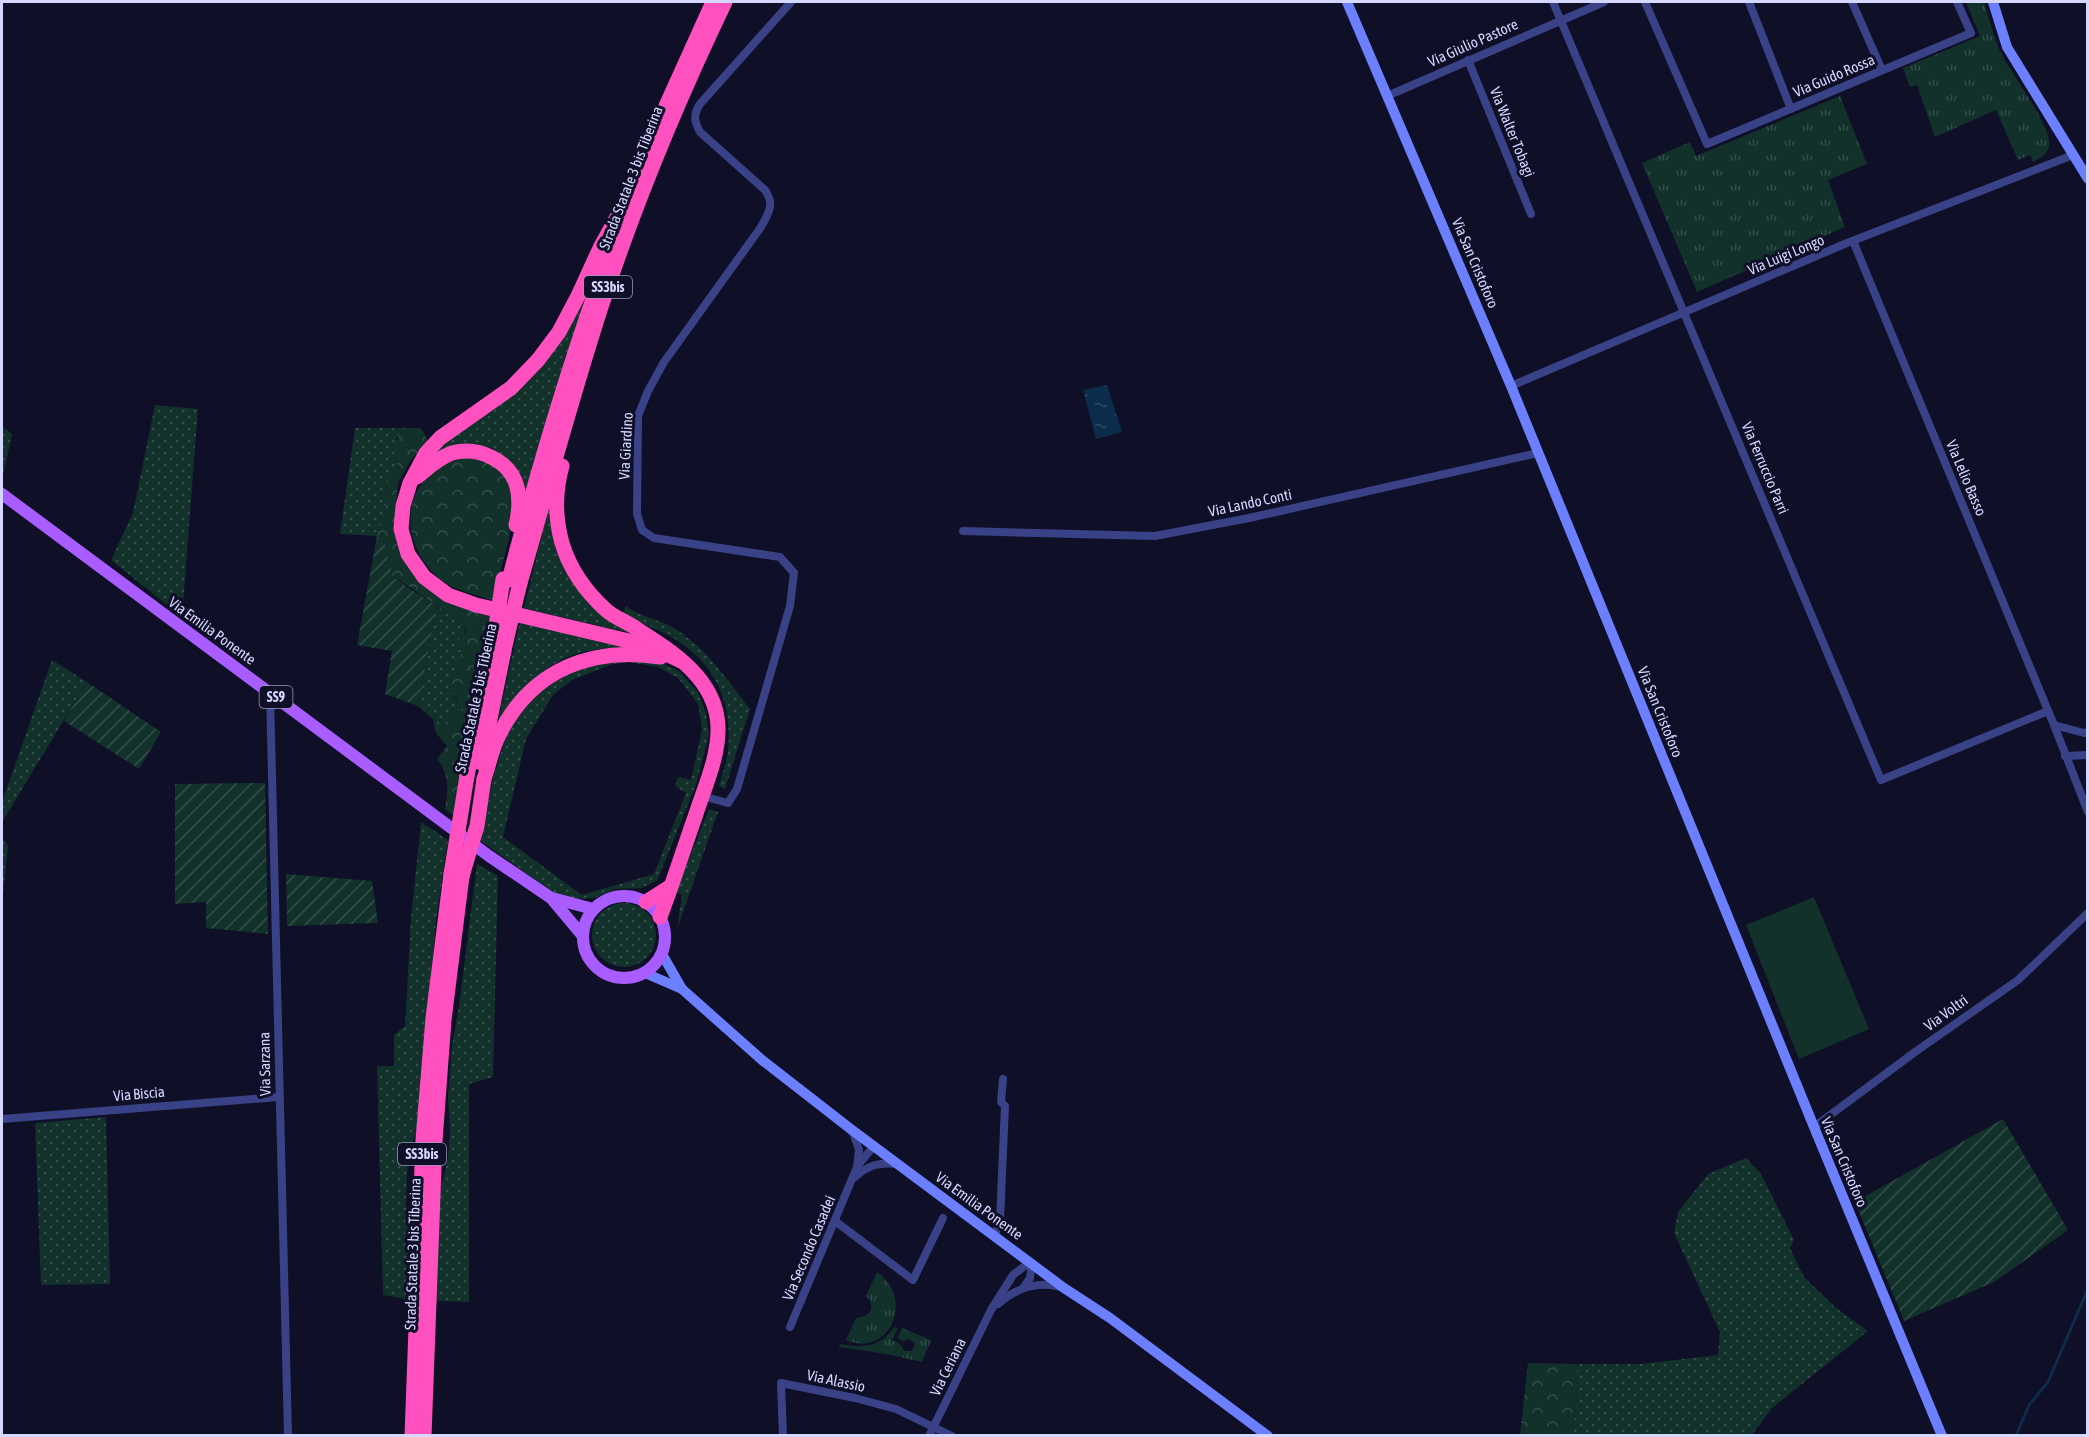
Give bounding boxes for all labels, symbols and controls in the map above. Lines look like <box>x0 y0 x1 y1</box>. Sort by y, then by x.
street label: Via Giulio Pastore <box>1425 15 1521 70</box>
street label: Via Guido Rossa <box>1791 51 1877 100</box>
street label: Via Walter Tobagi <box>1487 84 1538 179</box>
street label: Strada Statale 3 bis Tiberina <box>595 104 666 252</box>
street label: Via San Cristoforo <box>1449 215 1502 310</box>
street label: Via Luigi Longo <box>1745 231 1827 278</box>
road number: SS3bis <box>584 276 632 298</box>
street label: Via Giardino <box>615 412 636 480</box>
street label: Via Ferruccio Parri <box>1738 419 1793 516</box>
street label: Via Lelio Basso <box>1943 437 1990 518</box>
street label: Via Lando Conti <box>1207 485 1293 520</box>
street label: Via Emilia Ponente <box>165 593 259 668</box>
street label: Strada Statale 3 bis Tiberina <box>451 622 500 774</box>
street label: Via San Cristoforo <box>1635 664 1686 760</box>
road number: SS9 <box>260 686 292 708</box>
street label: Via Voltri <box>1921 991 1971 1034</box>
street label: Via Sarzana <box>255 1032 274 1096</box>
street label: Via Biscia <box>112 1083 165 1104</box>
street label: Via San Cristoforo <box>1818 1114 1871 1209</box>
road number: SS3bis <box>398 1143 446 1165</box>
street label: Via Emilia Ponente <box>932 1168 1026 1243</box>
street label: Strada Statale 3 bis Tiberina <box>401 1178 424 1330</box>
street label: Via Secondo Casadei <box>779 1193 838 1303</box>
street label: Via Ceriana <box>926 1335 969 1399</box>
street label: Via Alassio <box>805 1366 867 1395</box>

